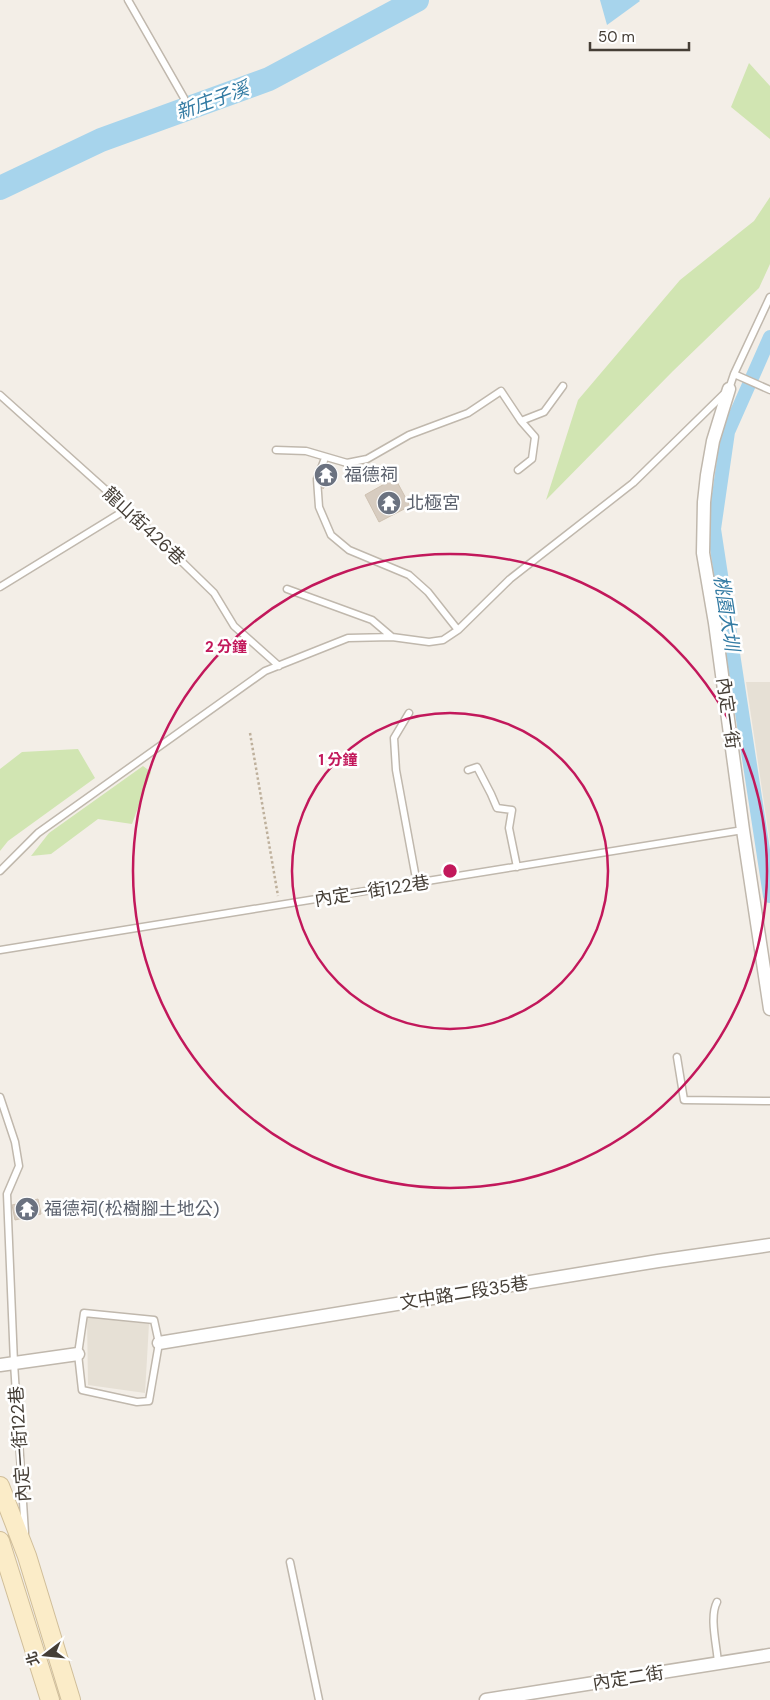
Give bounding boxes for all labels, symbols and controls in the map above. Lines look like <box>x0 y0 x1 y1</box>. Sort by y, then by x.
scale bar <box>590 20 689 52</box>
text: 50 m <box>598 27 635 47</box>
water label: 新庄子溪 <box>172 75 255 125</box>
temple icon: 福德祠 <box>313 462 339 488</box>
place label: 福德祠 <box>344 463 398 487</box>
street label: 龍山街426巷 <box>98 482 190 570</box>
temple icon: 北極宮 <box>376 490 402 516</box>
place label: 北極宮 <box>406 491 460 515</box>
water label: 桃園大圳 <box>708 574 745 656</box>
text: 2 分鐘 <box>205 637 247 657</box>
street label: 內定一街 <box>711 676 745 750</box>
text: 1 分鐘 <box>319 750 358 770</box>
centre of rings <box>441 862 459 880</box>
street label: 內定一街122巷 <box>313 870 431 912</box>
temple icon: 福德祠(松樹腳土地公) <box>14 1196 40 1222</box>
place label: 福德祠(松樹腳土地公) <box>44 1197 219 1221</box>
street label: 文中路二段35巷 <box>398 1271 530 1315</box>
street label: 內定一街122巷 <box>4 1385 36 1503</box>
north arrow <box>20 1630 70 1680</box>
text: 北 <box>22 1649 43 1668</box>
street label: 內定二街 <box>591 1661 665 1695</box>

